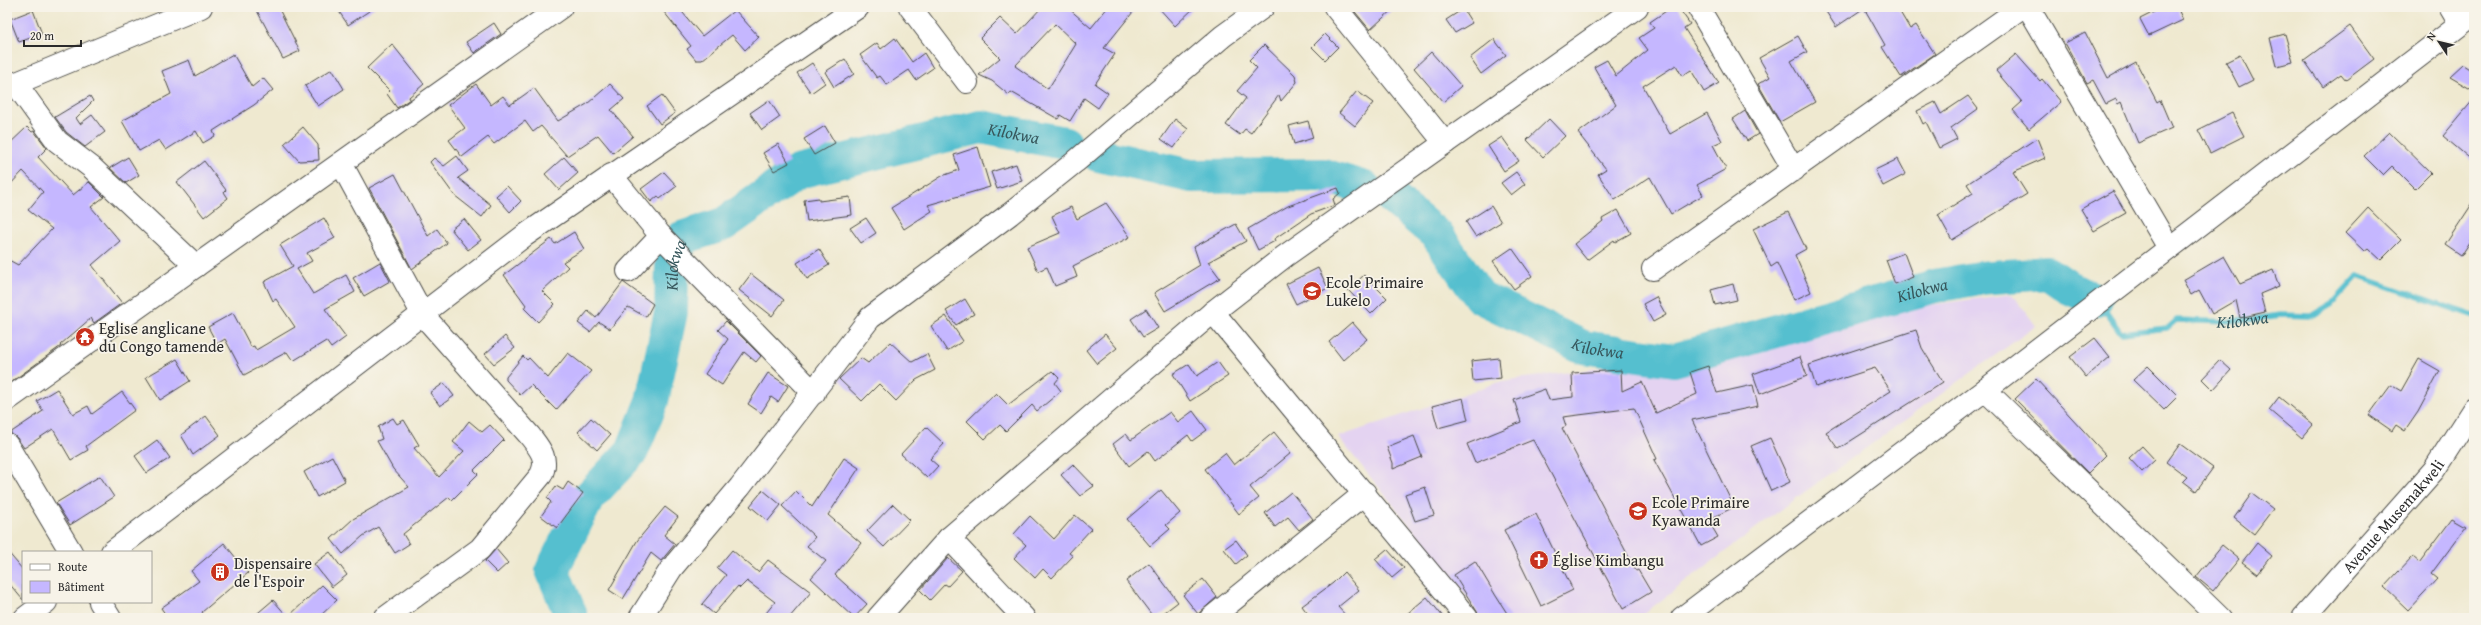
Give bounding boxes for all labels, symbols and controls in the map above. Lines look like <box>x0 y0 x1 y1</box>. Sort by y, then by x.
scale bar <box>24 22 81 48</box>
north arrow <box>2419 22 2459 62</box>
text: 20 m <box>30 27 54 44</box>
text: N <box>2422 28 2440 44</box>
water label: Kilokwa <box>985 115 1042 150</box>
water label: Kilokwa <box>658 236 692 292</box>
place label: Ecole Primaire Lukelo <box>1326 270 1424 312</box>
water label: Kilokwa <box>1893 271 1950 308</box>
school or university icon: Ecole Primaire Lukelo <box>1301 280 1323 302</box>
water label: Kilokwa <box>2215 304 2270 334</box>
place label: Eglise anglicane du Congo tamende <box>99 316 224 358</box>
temple icon: Eglise anglicane du Congo tamende <box>74 326 96 348</box>
water label: Kilokwa <box>1567 330 1626 365</box>
street label: Avenue Musemakweli <box>2336 454 2450 578</box>
place label: Ecole Primaire Kyawanda <box>1652 490 1750 532</box>
school or university icon: Ecole Primaire Kyawanda <box>1627 500 1649 522</box>
place label: Église Kimbangu <box>1553 548 1664 572</box>
church icon: Église Kimbangu <box>1528 549 1550 571</box>
legend <box>22 551 152 603</box>
place label: Dispensaire de l'Espoir <box>234 551 312 593</box>
text: Route <box>58 558 88 575</box>
building icon: Dispensaire de l'Espoir <box>209 561 231 583</box>
text: Bâtiment <box>58 578 105 595</box>

